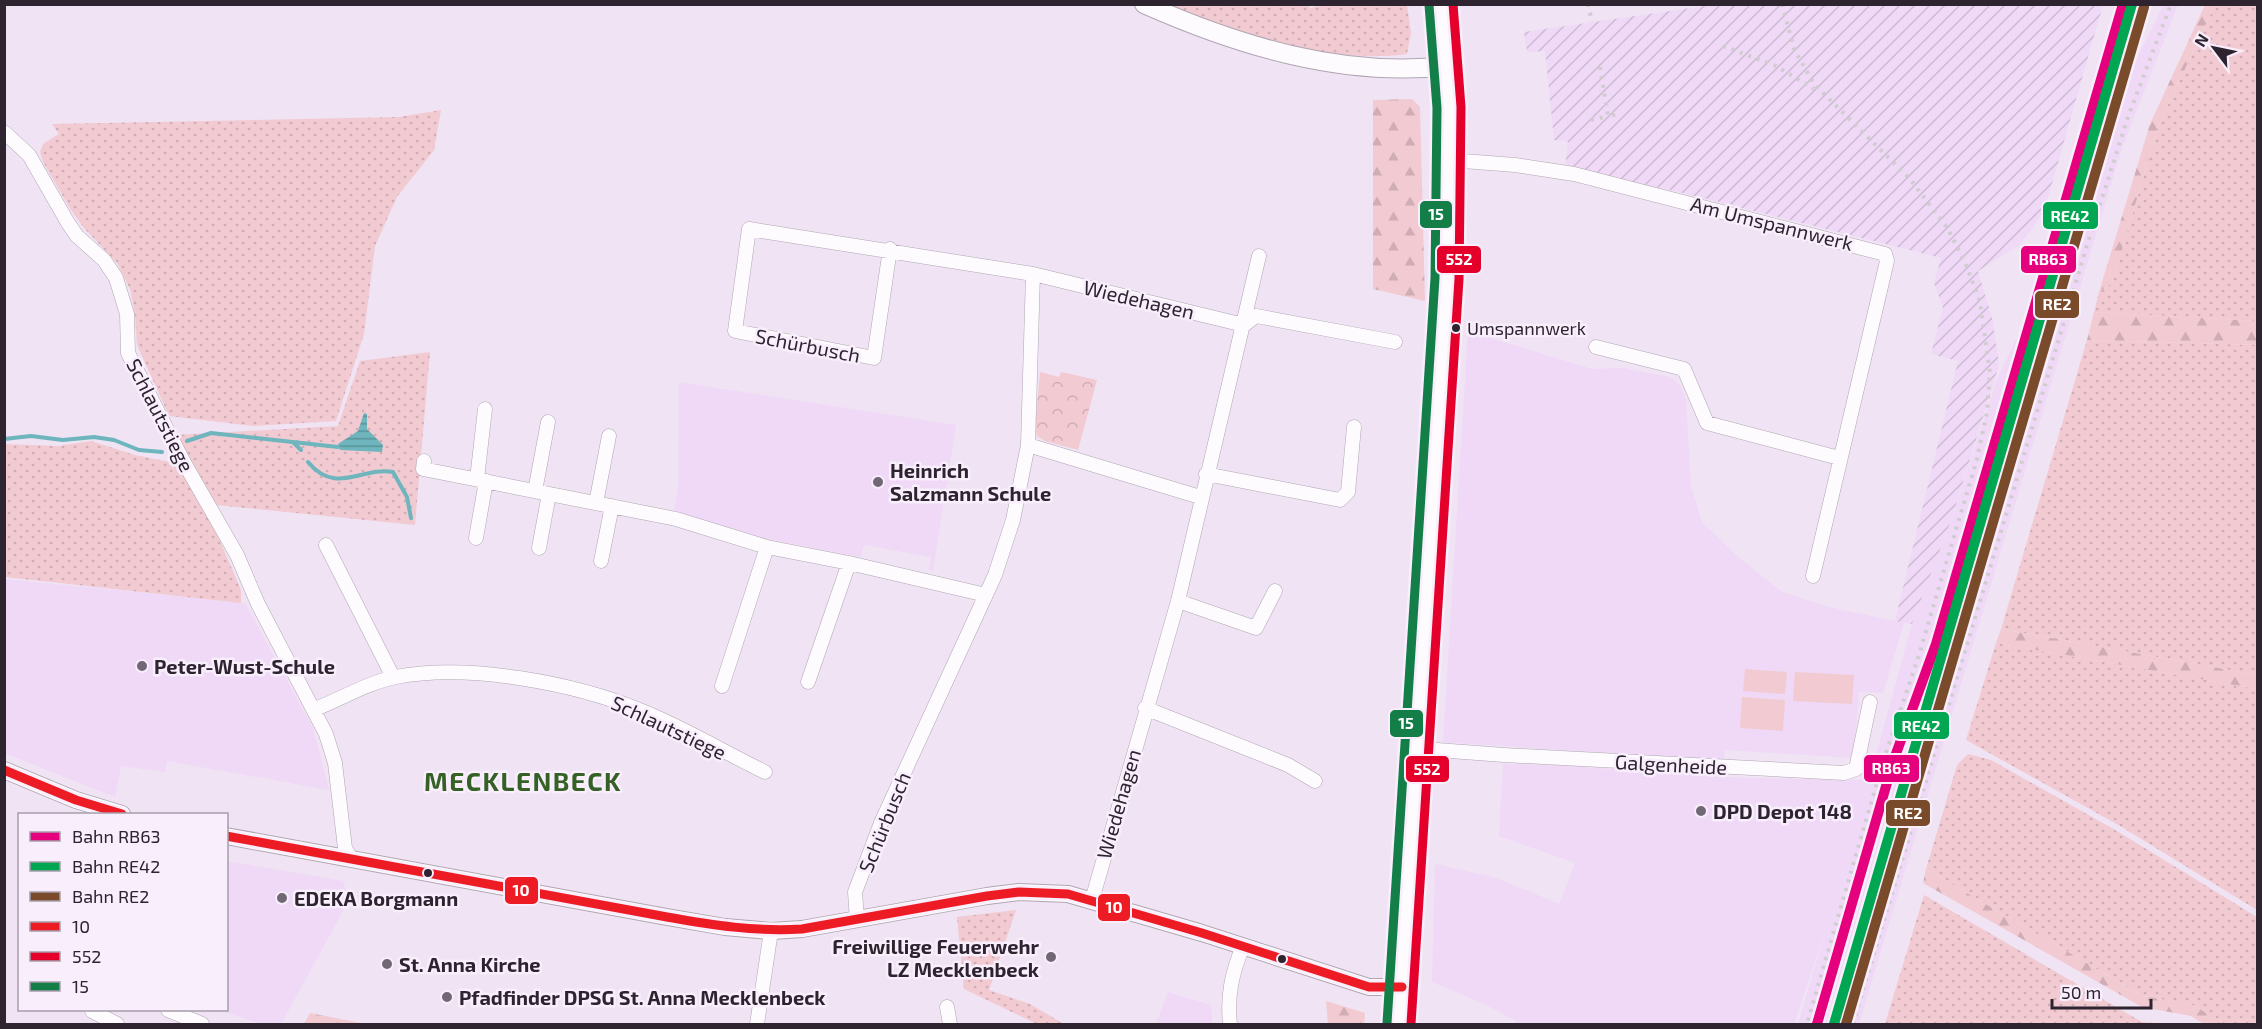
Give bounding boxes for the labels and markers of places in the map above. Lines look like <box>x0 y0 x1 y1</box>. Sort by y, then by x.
place label: Umspannwerk <box>1467 317 1586 339</box>
marker: Umspannwerk <box>1450 322 1462 334</box>
place label: Heinrich Salzmann Schule <box>890 458 1051 505</box>
marker: Heinrich Salzmann Schule <box>871 475 885 489</box>
place label: Peter-Wust-Schule <box>154 654 335 678</box>
marker: Peter-Wust-Schule <box>135 659 149 673</box>
place label: DPD Depot 148 <box>1713 799 1852 823</box>
marker: DPD Depot 148 <box>1694 804 1708 818</box>
unlabelled marker <box>422 867 434 879</box>
place label: EDEKA Borgmann <box>294 886 458 910</box>
marker: EDEKA Borgmann <box>275 891 289 905</box>
place label: Freiwillige Feuerwehr LZ Mecklenbeck <box>832 934 1040 981</box>
marker: Freiwillige Feuerwehr LZ Mecklenbeck <box>1044 950 1058 964</box>
place label: St. Anna Kirche <box>399 952 540 976</box>
unlabelled marker <box>1276 953 1288 965</box>
marker: St. Anna Kirche <box>380 957 394 971</box>
place label: Pfadfinder DPSG St. Anna Mecklenbeck <box>459 985 826 1009</box>
marker: Pfadfinder DPSG St. Anna Mecklenbeck <box>440 990 454 1004</box>

